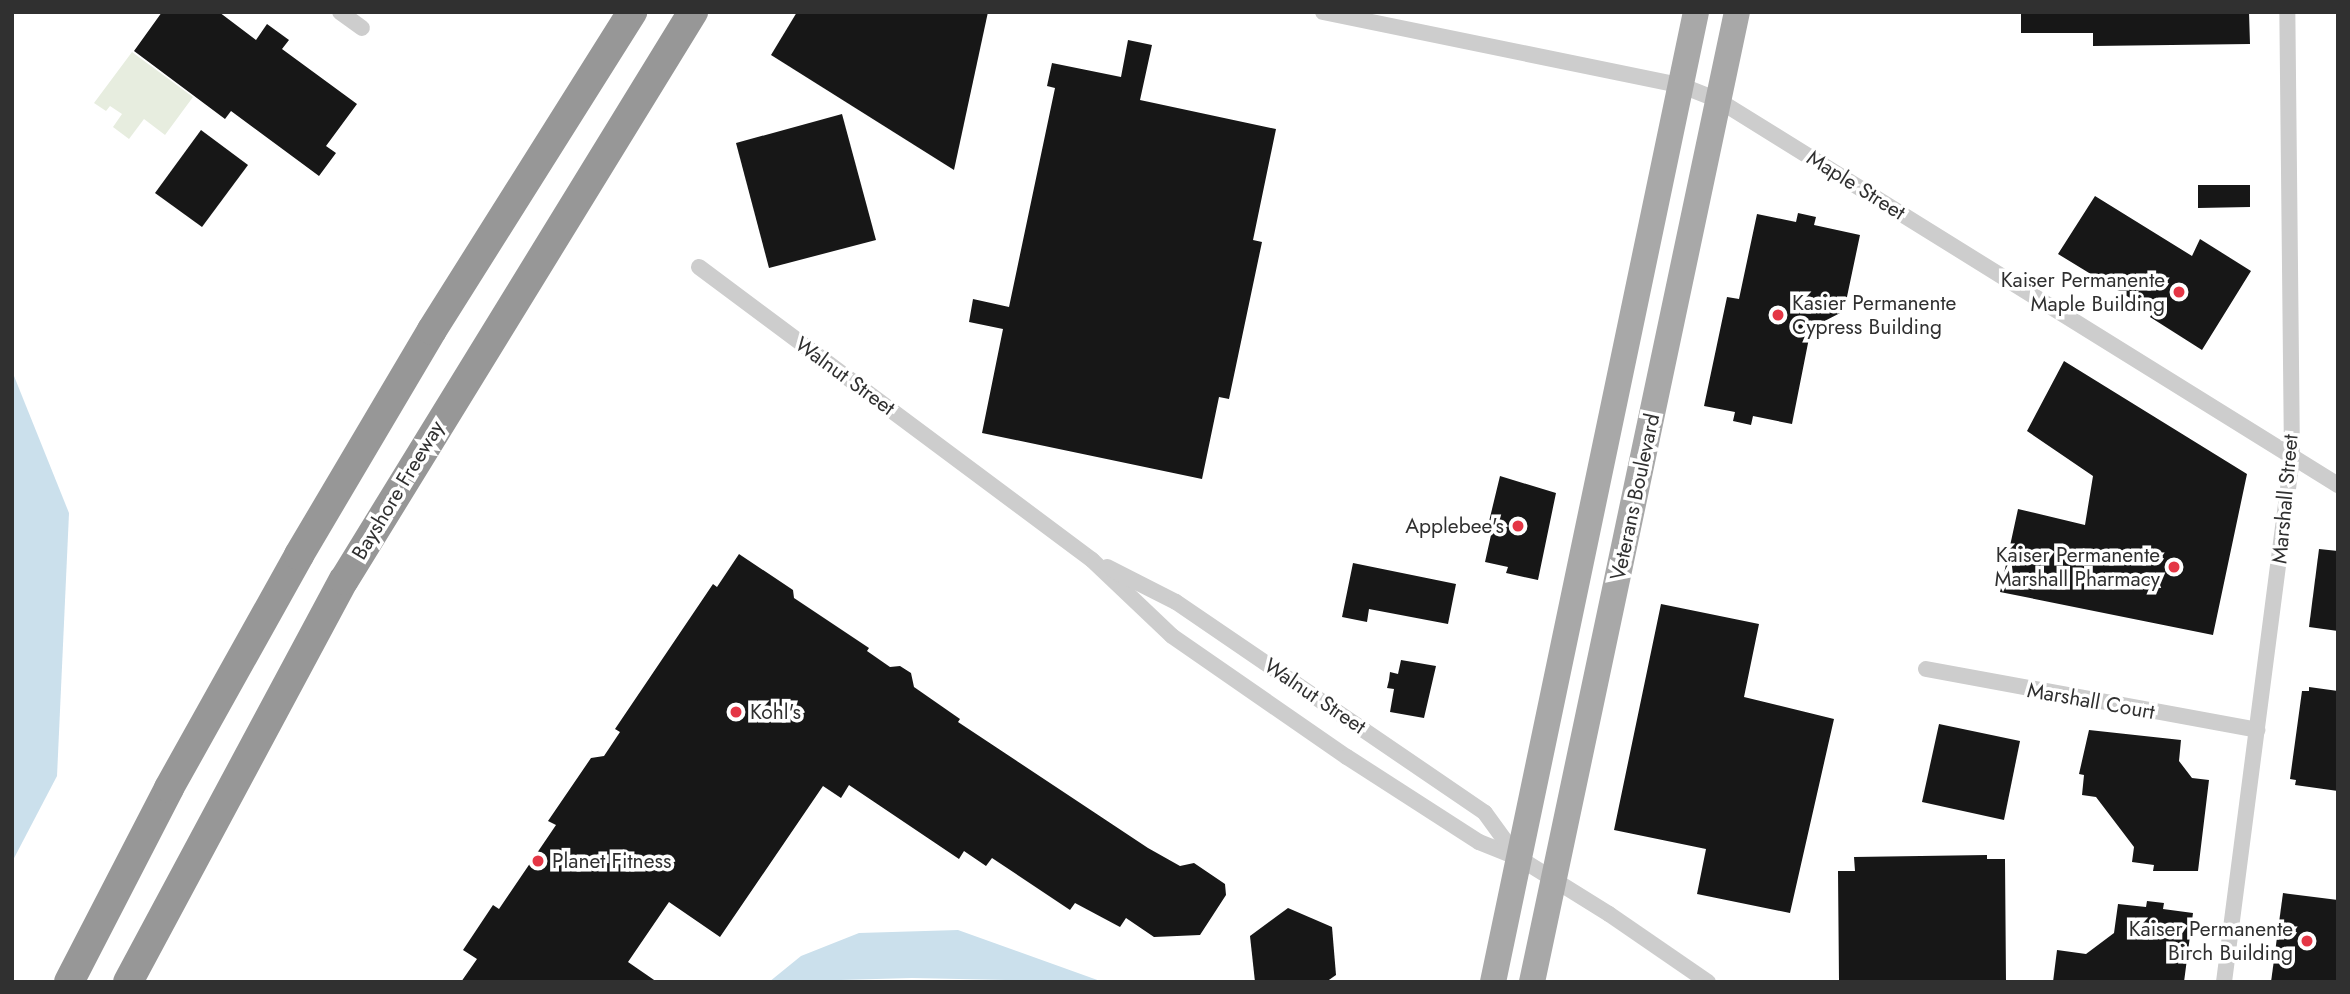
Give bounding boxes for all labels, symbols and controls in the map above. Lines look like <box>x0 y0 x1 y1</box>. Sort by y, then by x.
street label: Maple Street <box>1802 145 1910 225</box>
place label: Kaiser Permanente Maple Building <box>2001 267 2165 317</box>
marker: Kaiser Permanente Maple Building <box>2171 284 2187 300</box>
place label: Kasier Permanente Cypress Building <box>1792 290 1956 340</box>
marker: Kasier Permanente Cypress Building <box>1770 307 1786 323</box>
street label: Walnut Street <box>790 331 900 421</box>
street label: Veterans Boulevard <box>1605 411 1665 583</box>
street label: Bayshore Freeway <box>347 416 449 564</box>
street label: Marshall Street <box>2267 433 2303 565</box>
place label: Applebee's <box>1405 513 1504 539</box>
marker: Applebee's <box>1510 518 1526 534</box>
place label: Kaiser Permanente Marshall Pharmacy <box>1995 542 2160 592</box>
marker: Kaiser Permanente Marshall Pharmacy <box>2166 559 2182 575</box>
street label: Walnut Street <box>1259 653 1371 739</box>
street label: Marshall Court <box>2025 677 2157 725</box>
place label: Kohl's <box>750 699 801 725</box>
marker: Kohl's <box>728 704 744 720</box>
place label: Planet Fitness <box>552 848 671 874</box>
marker: Planet Fitness <box>530 853 546 869</box>
place label: Kaiser Permanente Birch Building <box>2129 916 2293 966</box>
marker: Kaiser Permanente Birch Building <box>2299 933 2315 949</box>

